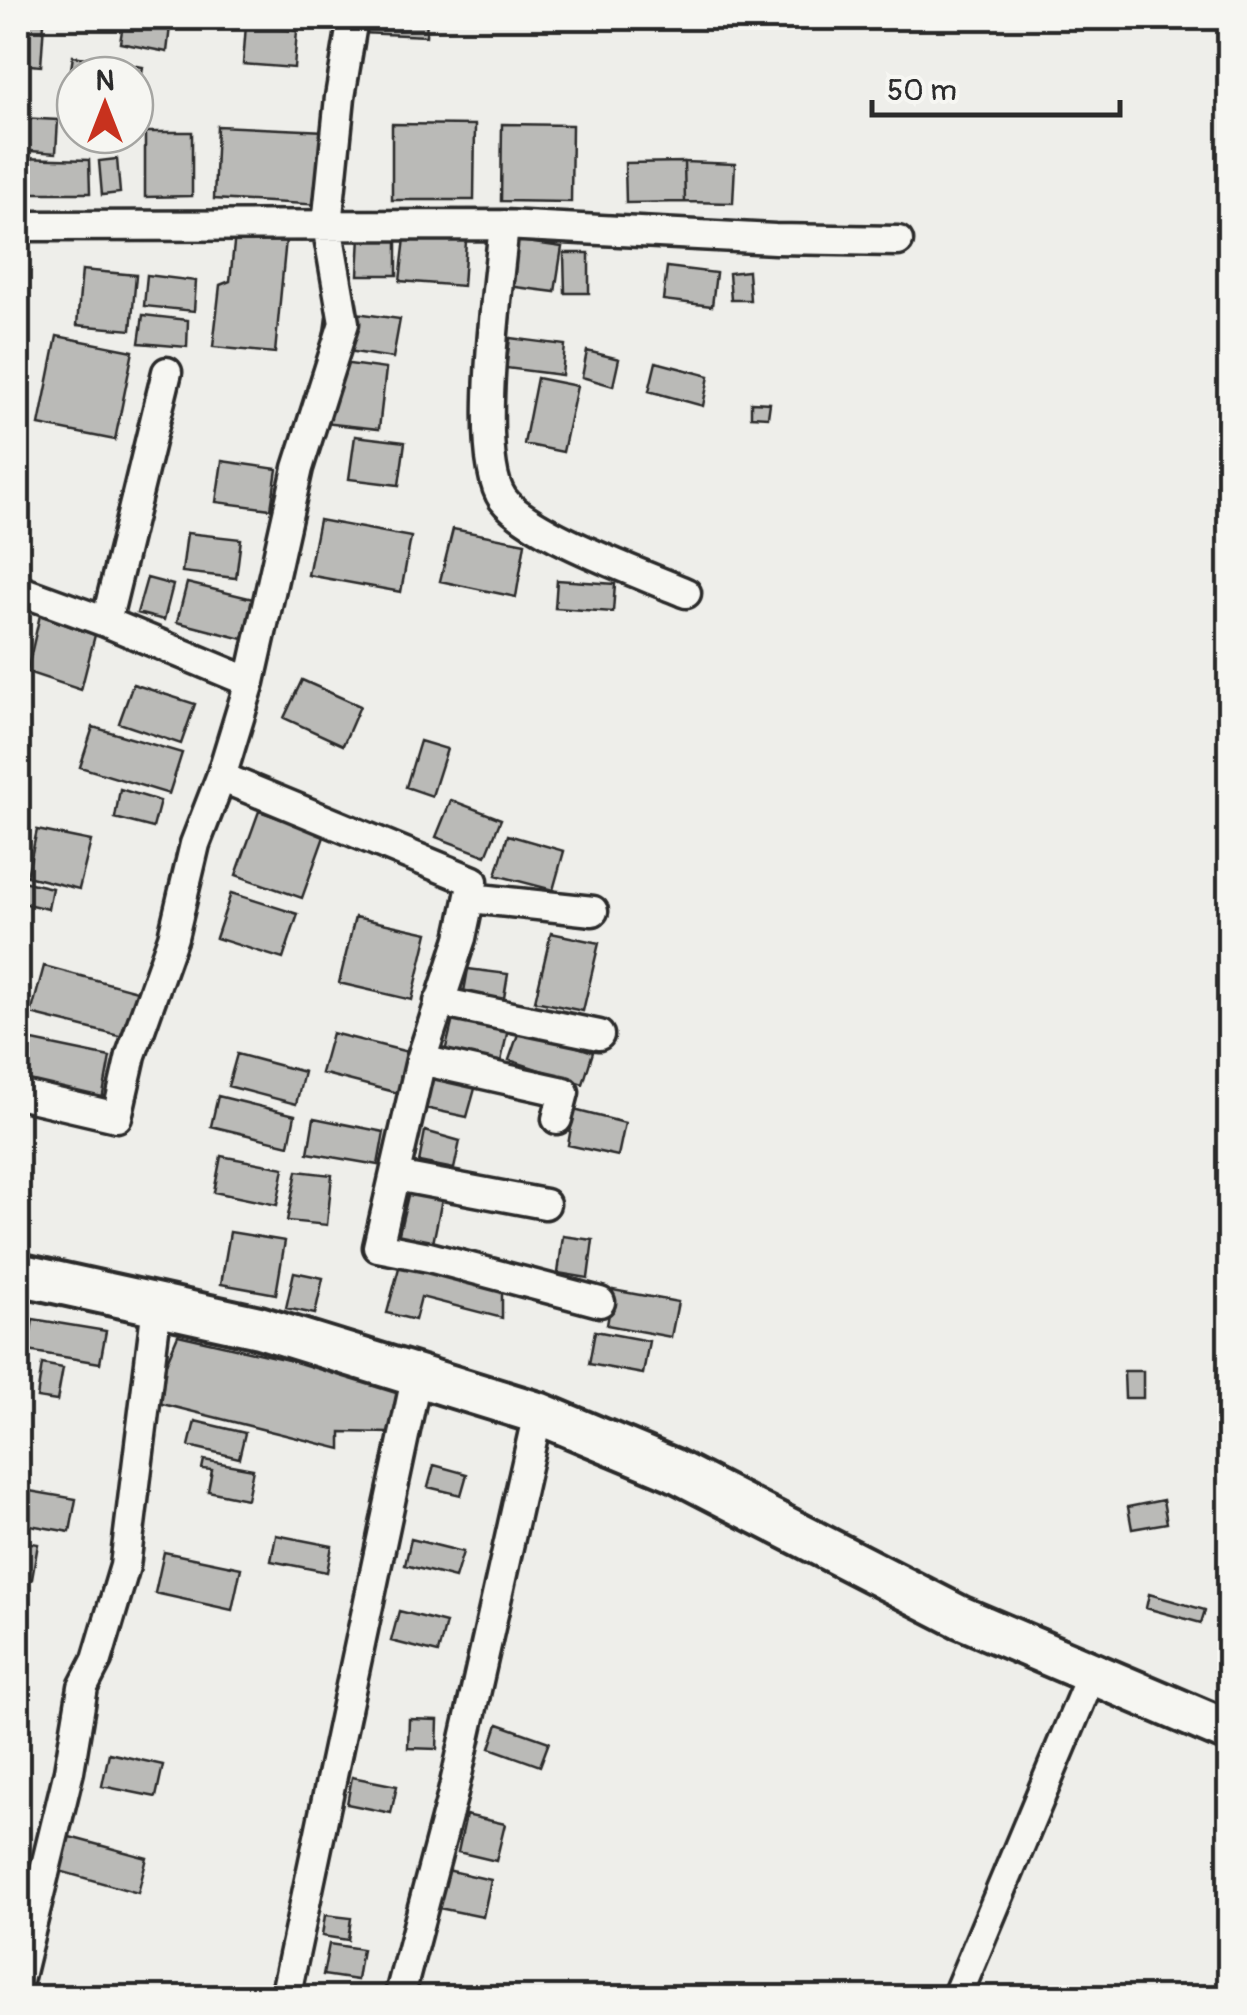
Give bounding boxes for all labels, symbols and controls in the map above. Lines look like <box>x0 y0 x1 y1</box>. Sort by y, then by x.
north arrow <box>55 55 155 155</box>
scale bar <box>872 55 1120 117</box>
text: N <box>96 64 114 99</box>
text: 50 m <box>887 72 957 109</box>

